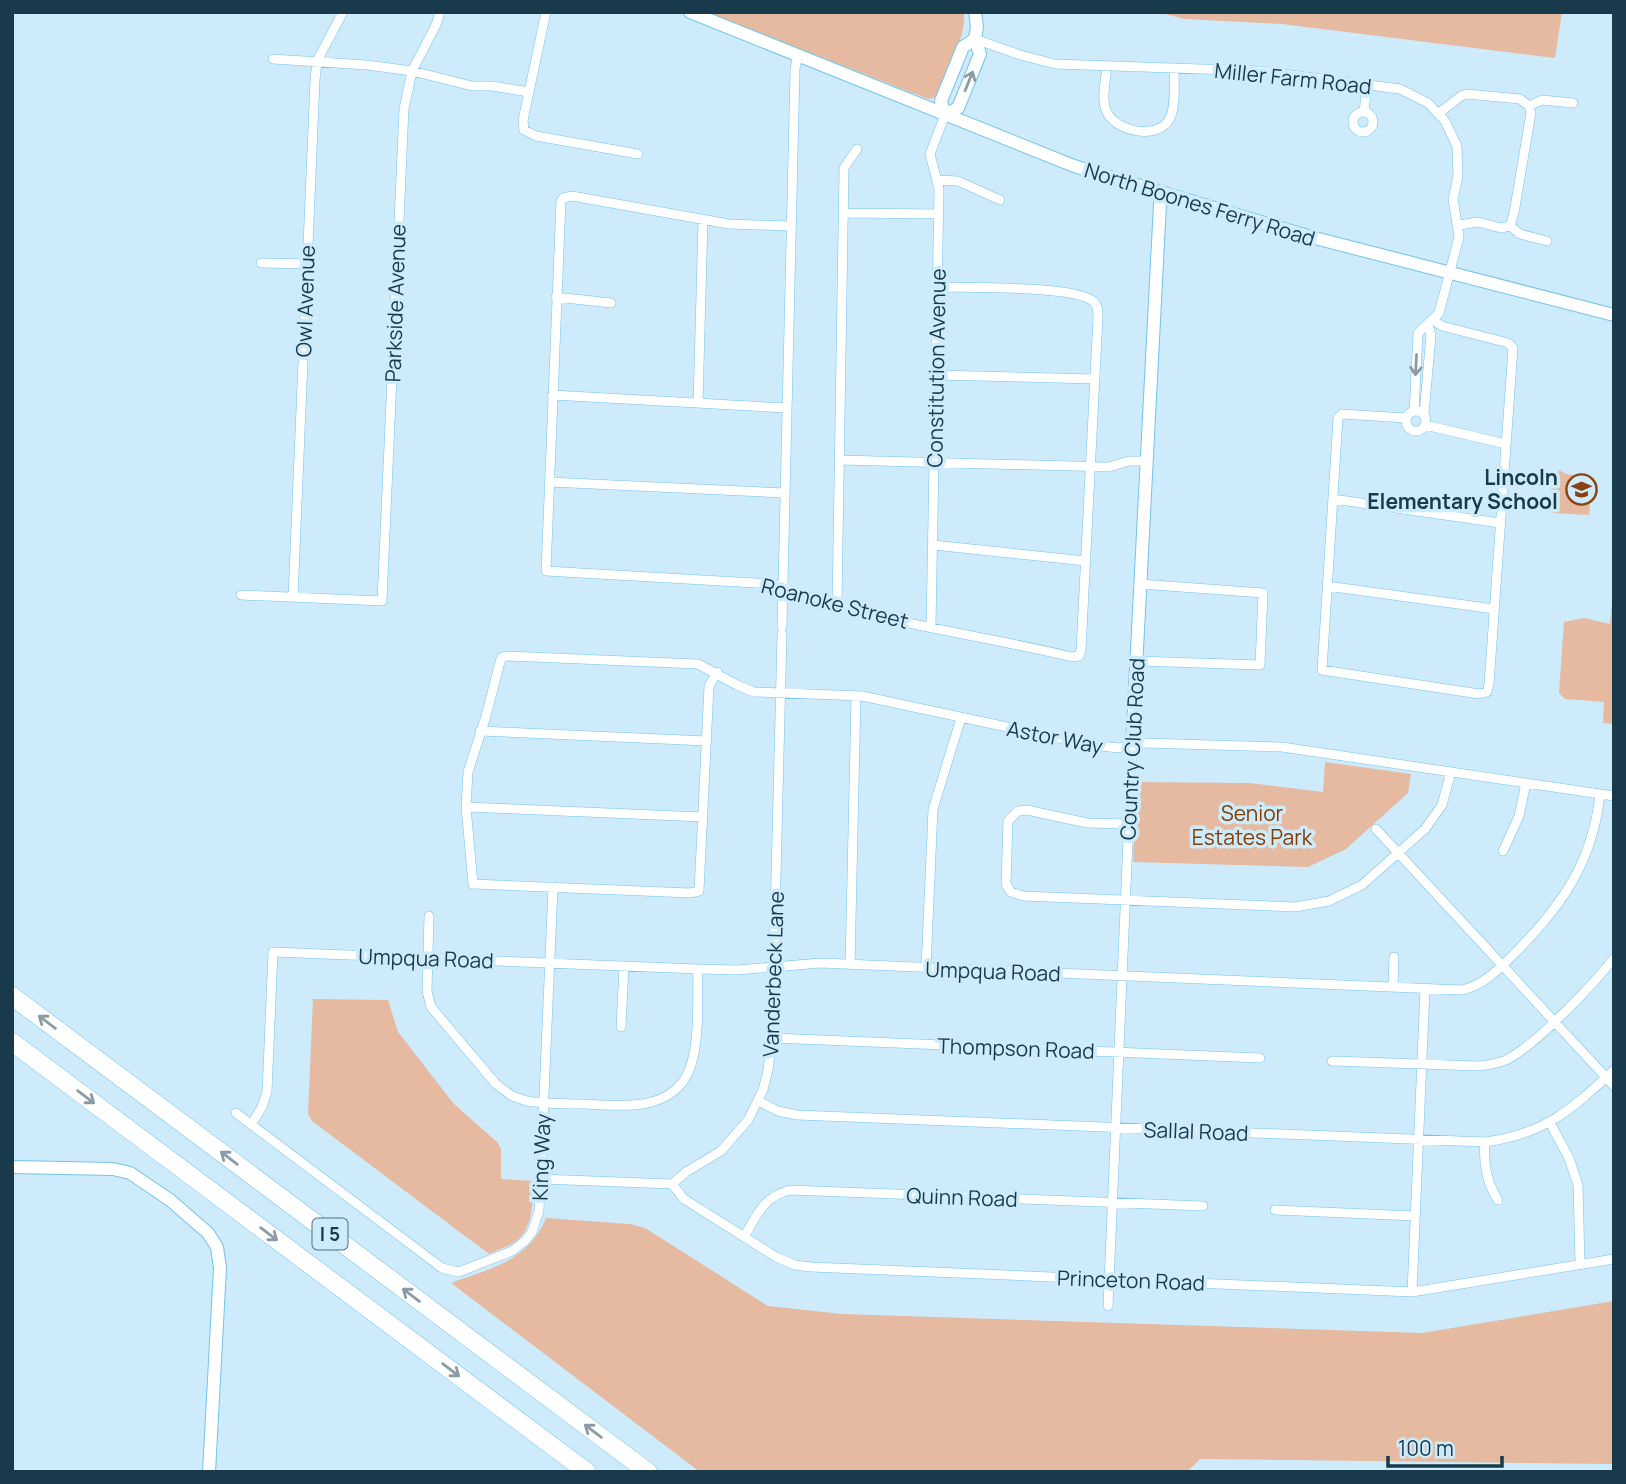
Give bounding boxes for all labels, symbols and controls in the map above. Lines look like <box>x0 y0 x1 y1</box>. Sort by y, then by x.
street label: Miller Farm Road <box>1213 56 1373 100</box>
one-way arrow <box>963 70 976 92</box>
street label: North Boones Ferry Road <box>1081 156 1319 252</box>
street label: Parkside Avenue <box>378 223 412 383</box>
street label: Owl Avenue <box>289 244 321 358</box>
street label: Constitution Avenue <box>920 268 952 468</box>
one-way arrow <box>1409 353 1422 376</box>
place label: Lincoln Elementary School <box>1367 463 1558 515</box>
school or university icon: Lincoln Elementary School <box>1564 472 1598 506</box>
street label: Roanoke Street <box>759 571 911 635</box>
street label: Country Club Road <box>1113 657 1151 841</box>
street label: Astor Way <box>1005 714 1105 760</box>
park label: Senior Estates Park <box>1192 799 1313 851</box>
street label: Vanderbeck Lane <box>756 891 790 1057</box>
street label: Umpqua Road <box>358 942 494 974</box>
street label: Umpqua Road <box>925 955 1061 987</box>
one-way arrow <box>38 1015 57 1030</box>
street label: Thompson Road <box>937 1031 1095 1065</box>
one-way arrow <box>77 1090 95 1105</box>
street label: King Way <box>525 1113 557 1201</box>
street label: Sallal Road <box>1143 1115 1249 1147</box>
one-way arrow <box>220 1151 239 1166</box>
street label: Quinn Road <box>906 1181 1018 1213</box>
road number: I 5 <box>312 1218 348 1250</box>
one-way arrow <box>259 1226 277 1241</box>
street label: Princeton Road <box>1057 1263 1205 1297</box>
one-way arrow <box>402 1287 421 1302</box>
one-way arrow <box>441 1363 460 1377</box>
one-way arrow <box>584 1424 603 1439</box>
scale bar <box>1388 1424 1502 1468</box>
text: 100 m <box>1398 1434 1454 1462</box>

